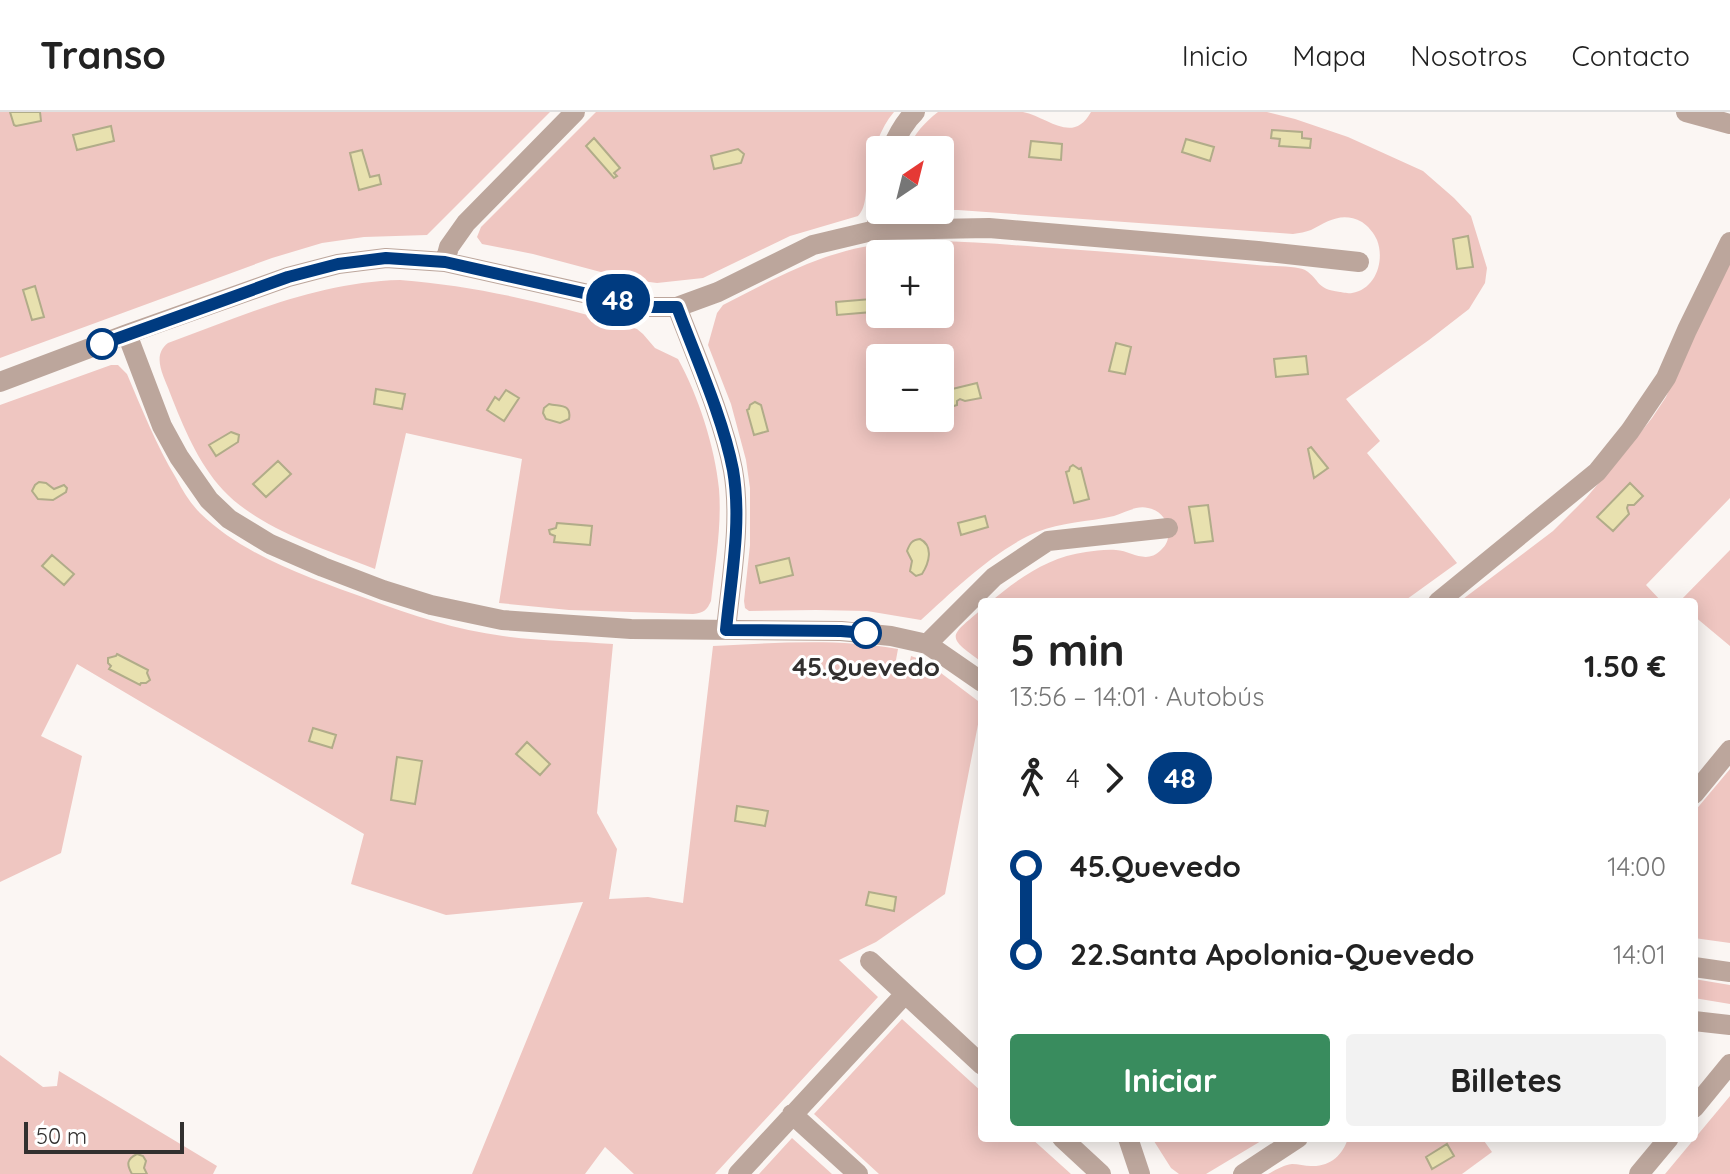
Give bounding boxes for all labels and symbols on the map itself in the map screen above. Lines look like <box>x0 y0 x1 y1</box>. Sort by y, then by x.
north arrow <box>866 136 954 224</box>
line badge: 48 <box>582 274 654 326</box>
unlabelled marker <box>87 329 117 359</box>
marker: 45.Quevedo <box>851 618 881 648</box>
place label: 45.Quevedo <box>792 650 940 683</box>
scale bar <box>24 1118 184 1154</box>

